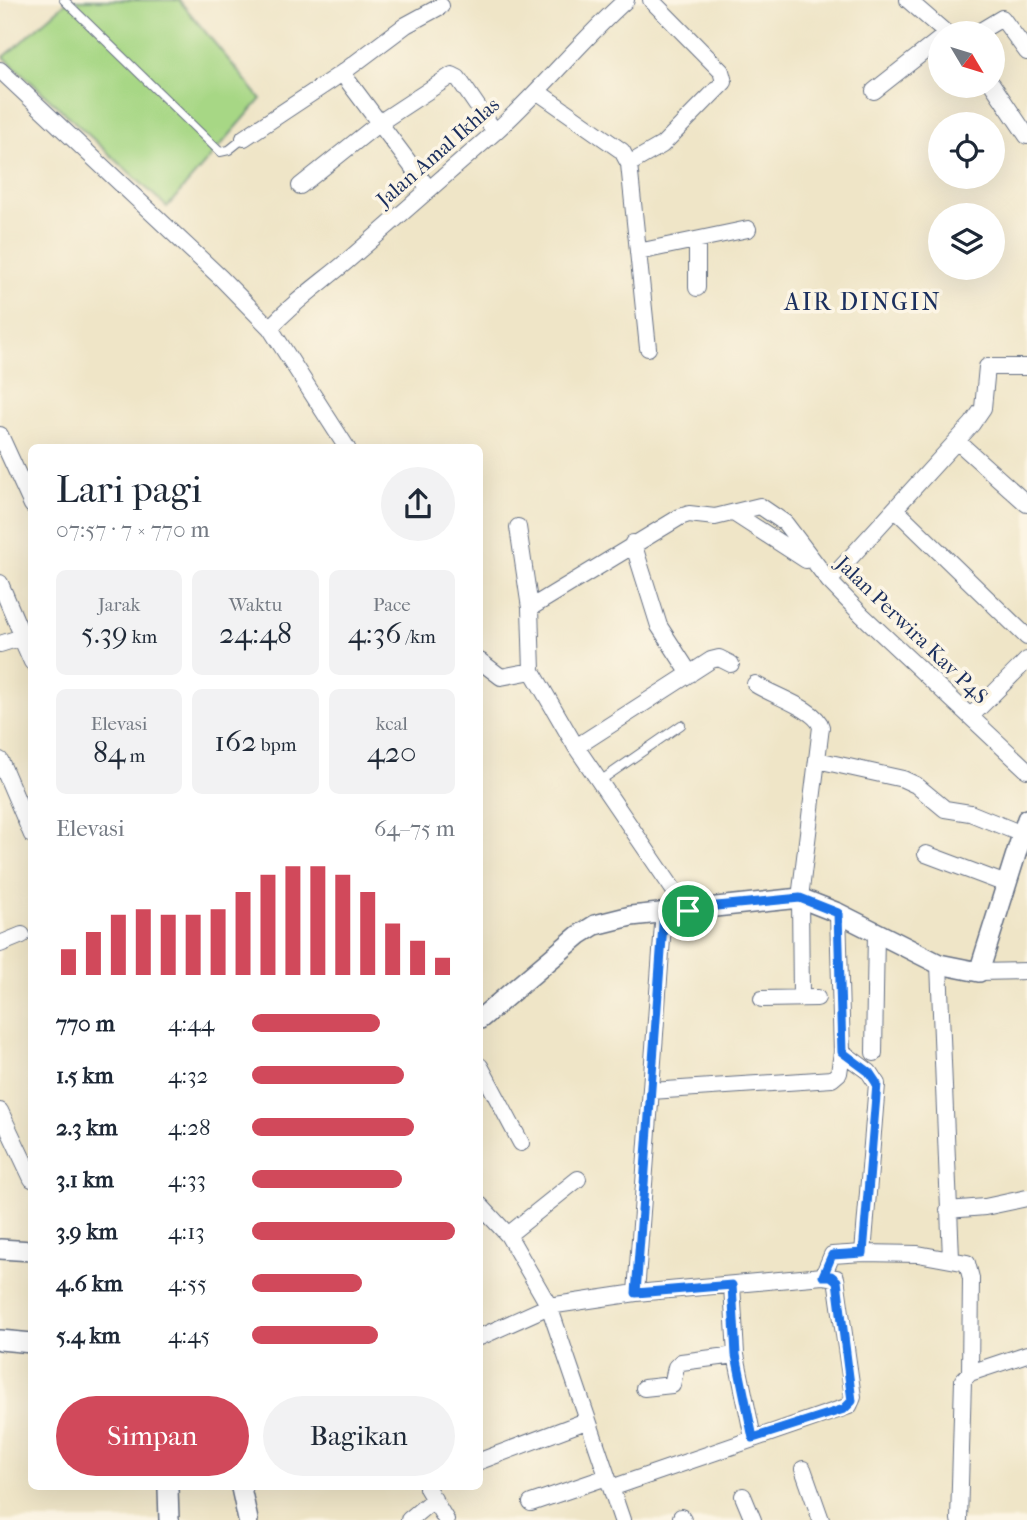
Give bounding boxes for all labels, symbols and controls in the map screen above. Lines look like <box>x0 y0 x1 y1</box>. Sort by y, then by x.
north arrow <box>928 21 1004 98</box>
map controls <box>928 21 1005 280</box>
street label: Jalan Amal Ikhlas <box>370 92 504 213</box>
button: locate <box>928 112 1005 189</box>
button: layers <box>928 203 1005 280</box>
district label: AIR DINGIN <box>783 288 942 316</box>
text: Lari pagi <box>56 467 202 512</box>
button: share <box>381 467 455 541</box>
text: 07:57 · 7 × 770 m <box>56 516 210 543</box>
street label: Jalan Perwira Kav P4S <box>830 550 993 709</box>
text: Jarak <box>98 594 140 616</box>
text: Waktu <box>229 594 282 616</box>
text: Pace <box>373 594 411 616</box>
text: 5.39 <box>81 616 128 651</box>
text: 24:48 <box>219 616 292 651</box>
text: 4:36 <box>348 616 401 651</box>
text: km <box>128 626 157 648</box>
text: /km <box>401 626 436 648</box>
text: Elevasi <box>91 713 148 735</box>
text: kcal <box>376 713 408 735</box>
text: 162 <box>214 724 257 759</box>
text: bpm <box>257 734 297 756</box>
text: 84 <box>93 735 126 770</box>
text: 420 <box>367 735 417 770</box>
text: m <box>126 745 145 767</box>
text: Elevasi <box>56 815 125 842</box>
text: 64–75 m <box>374 815 455 842</box>
pin <box>658 881 718 941</box>
icon: arrive <box>669 892 707 930</box>
text: 770 m <box>56 1010 115 1037</box>
text: 4:44 <box>168 1010 214 1037</box>
text: 1.5 km <box>56 1062 114 1089</box>
text: 4:32 <box>168 1062 208 1089</box>
text: 2.3 km <box>56 1114 118 1141</box>
text: 4:28 <box>168 1114 211 1141</box>
text: 3.1 km <box>56 1166 114 1193</box>
text: 4:33 <box>168 1166 206 1193</box>
text: 3.9 km <box>56 1218 118 1245</box>
text: 4:13 <box>168 1218 205 1245</box>
text: 4.6 km <box>56 1270 123 1297</box>
text: 4:55 <box>168 1270 207 1297</box>
text: 5.4 km <box>56 1322 120 1349</box>
text: 4:45 <box>168 1322 210 1349</box>
button: Simpan <box>56 1396 249 1476</box>
button: Bagikan <box>263 1396 455 1476</box>

